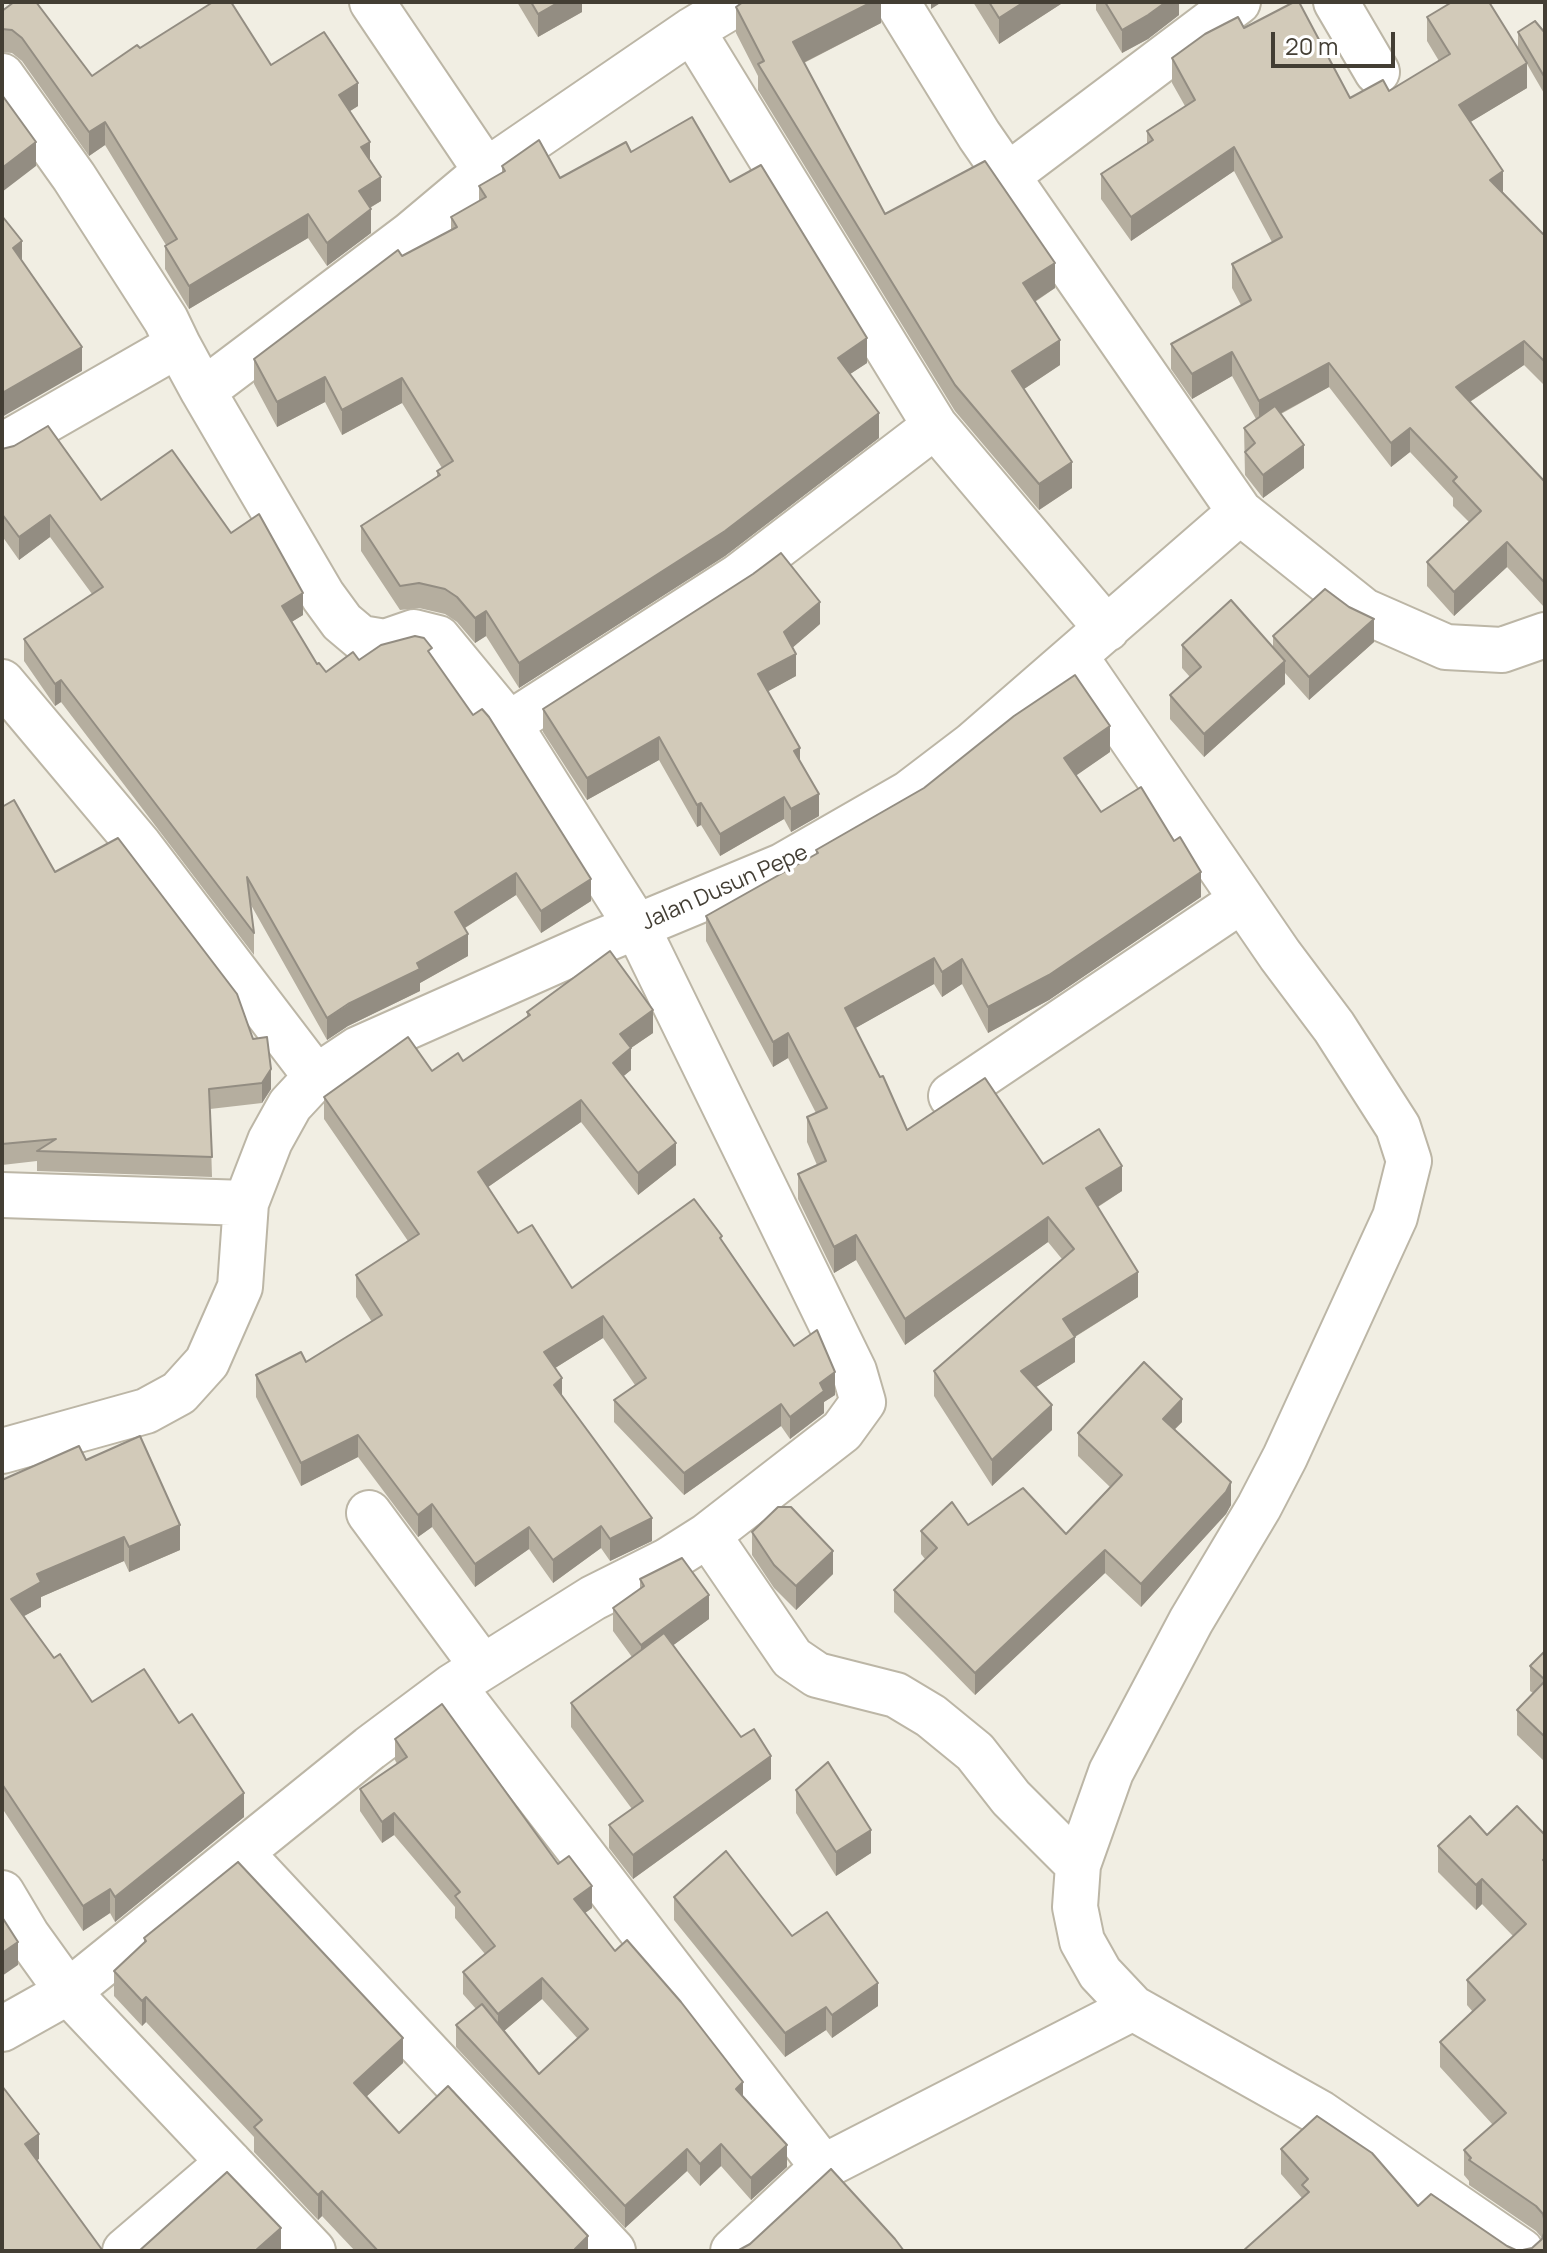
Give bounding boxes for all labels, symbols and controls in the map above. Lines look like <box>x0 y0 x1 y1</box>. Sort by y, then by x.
scale bar <box>1275 16 1399 66</box>
text: 20 m <box>1285 29 1338 62</box>
street label: Jalan Dusun Pepe <box>638 840 812 936</box>

